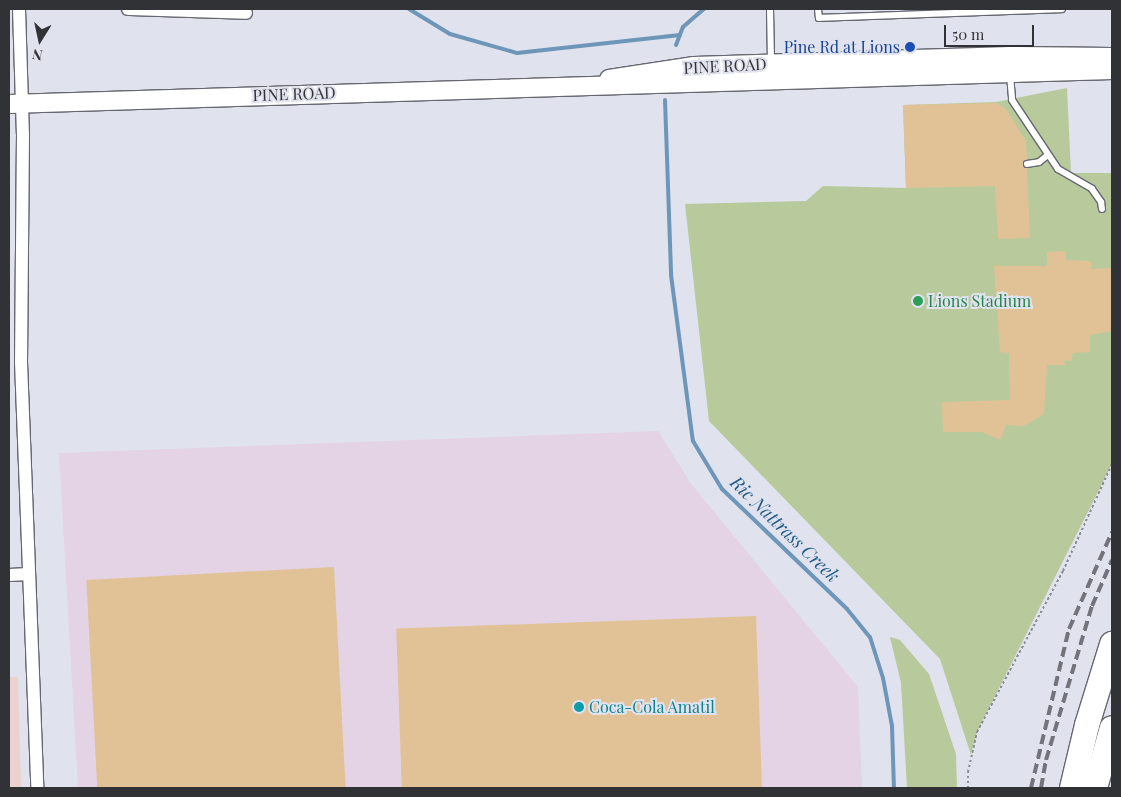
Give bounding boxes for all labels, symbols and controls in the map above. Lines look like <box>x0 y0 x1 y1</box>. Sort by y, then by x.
north arrow <box>15 15 65 65</box>
scale bar <box>946 15 1036 47</box>
text: 50 m <box>952 24 984 44</box>
place label: Pine Rd at Lions <box>783 37 900 57</box>
marker: Pine Rd at Lions <box>904 41 916 53</box>
text: N <box>31 45 44 65</box>
street label: PINE ROAD <box>683 54 767 78</box>
street label: PINE ROAD <box>252 83 336 105</box>
place label: Lions Stadium <box>928 291 1031 311</box>
marker: Lions Stadium <box>912 295 924 307</box>
water label: Ric Nattrass Creek <box>726 472 844 586</box>
place label: Coca-Cola Amatil <box>589 697 716 717</box>
marker: Coca-Cola Amatil <box>573 701 585 713</box>

